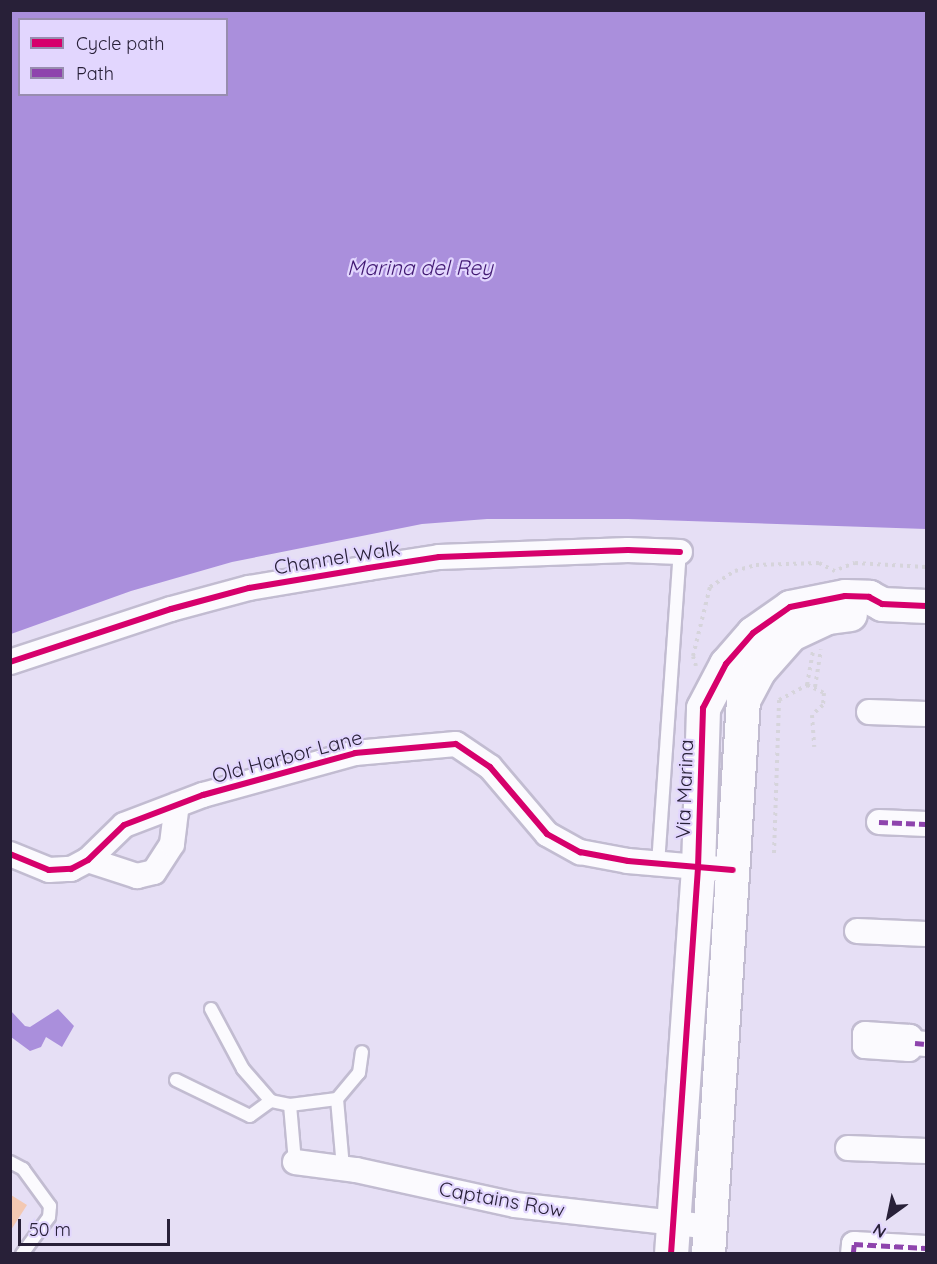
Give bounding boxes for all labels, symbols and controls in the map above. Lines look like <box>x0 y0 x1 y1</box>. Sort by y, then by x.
legend <box>18 18 228 96</box>
text: Cycle path <box>76 32 164 55</box>
text: Path <box>76 62 114 85</box>
water label: Marina del Rey <box>347 254 493 280</box>
street label: Channel Walk <box>272 535 402 579</box>
street label: Old Harbor Lane <box>209 724 365 788</box>
street label: Via Marina <box>670 739 698 839</box>
street label: Captains Row <box>437 1176 567 1222</box>
north arrow <box>859 1186 919 1246</box>
scale bar <box>21 1207 172 1245</box>
text: 50 m <box>29 1218 71 1241</box>
text: N <box>869 1220 890 1243</box>

